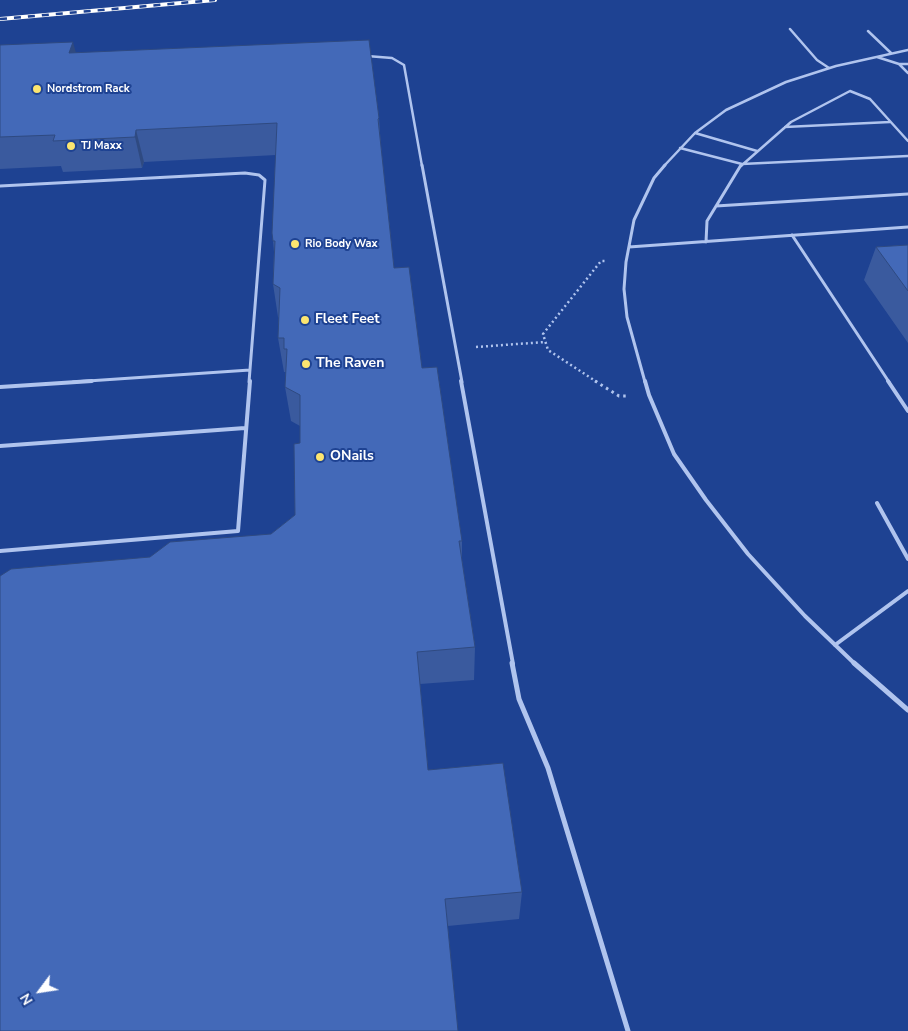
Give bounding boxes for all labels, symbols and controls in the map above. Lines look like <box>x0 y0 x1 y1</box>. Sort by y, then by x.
place label: Nordstrom Rack <box>47 82 130 96</box>
marker: Nordstrom Rack <box>31 83 43 95</box>
place label: TJ Maxx <box>81 139 122 153</box>
marker: TJ Maxx <box>65 140 77 152</box>
place label: Rio Body Wax <box>305 237 378 251</box>
marker: Rio Body Wax <box>289 238 301 250</box>
place label: Fleet Feet <box>315 312 380 328</box>
marker: Fleet Feet <box>299 314 311 326</box>
place label: The Raven <box>316 356 384 372</box>
marker: The Raven <box>300 358 312 370</box>
place label: ONails <box>330 449 374 465</box>
marker: ONails <box>314 451 326 463</box>
north arrow <box>15 966 65 1016</box>
text: N <box>16 990 38 1008</box>

